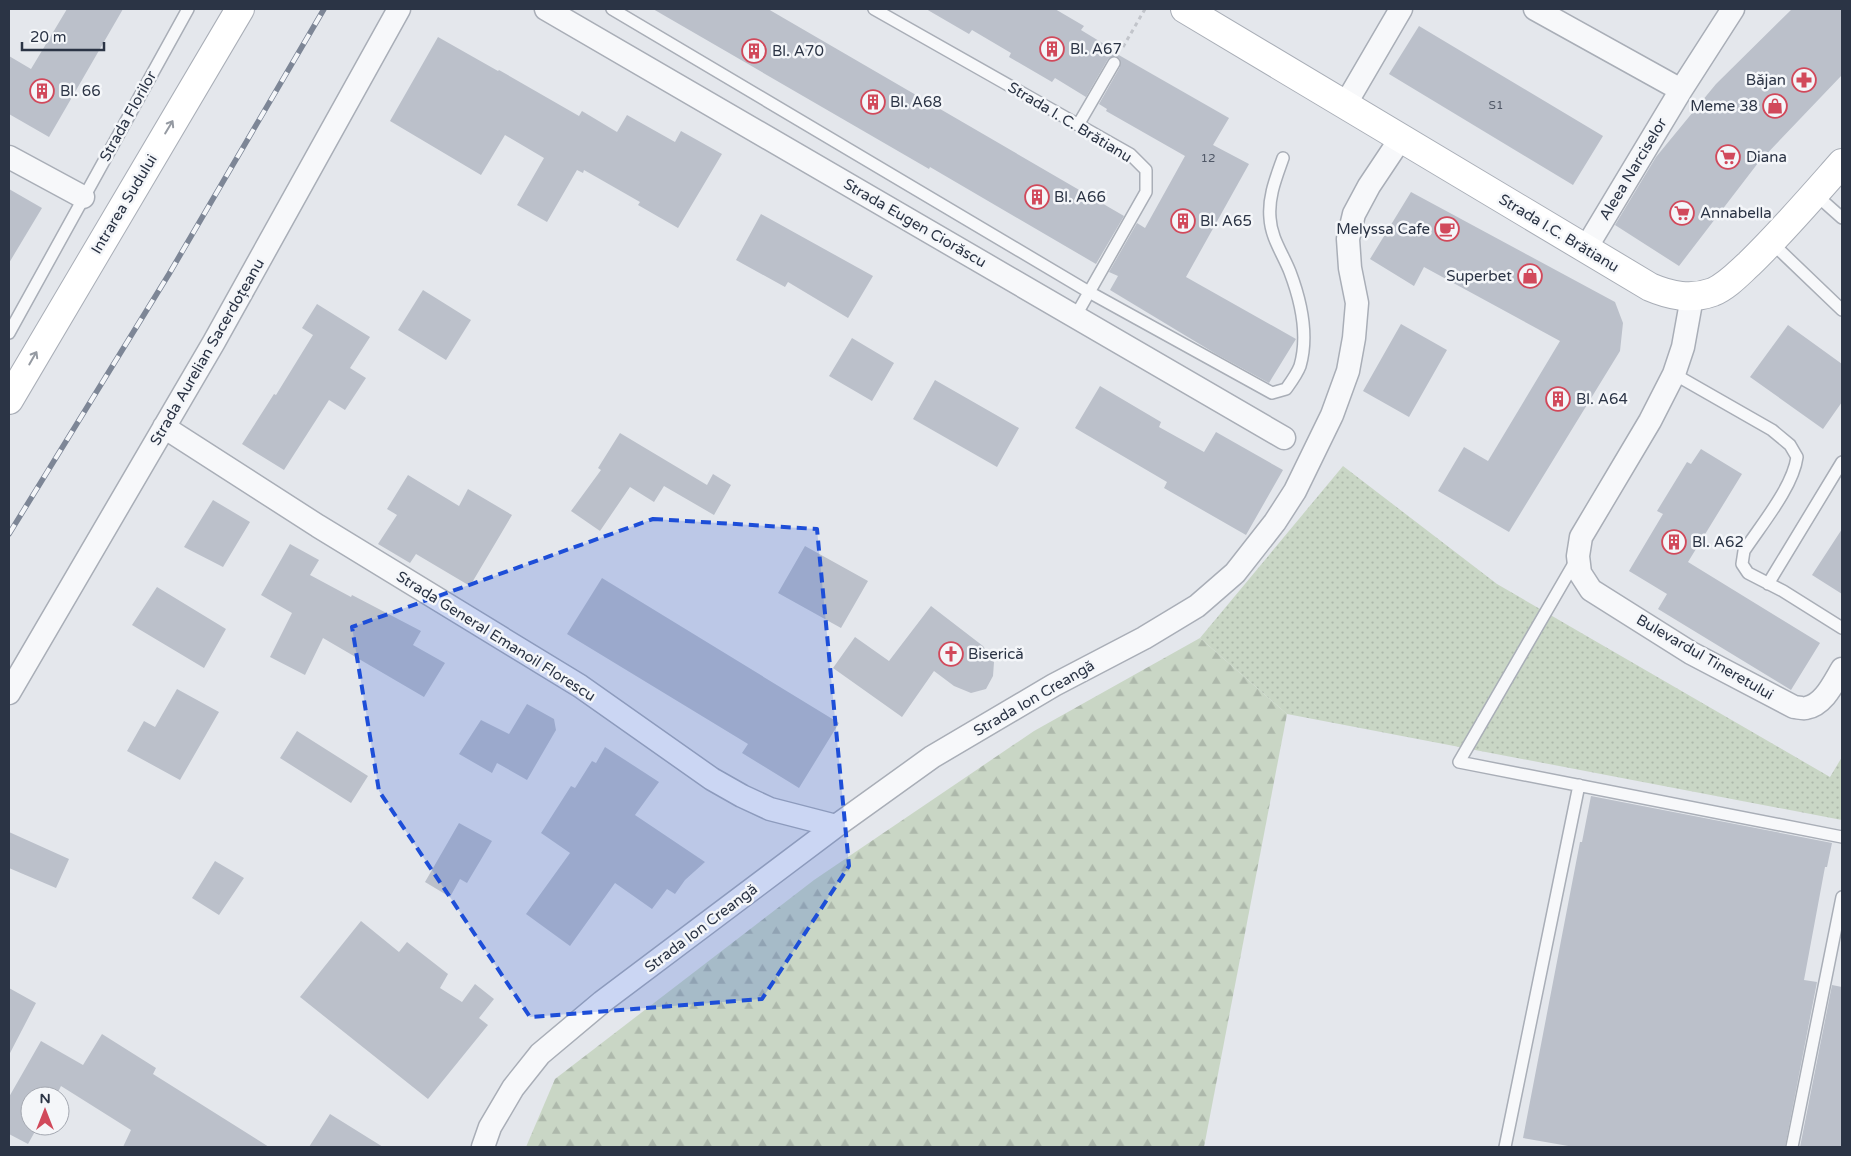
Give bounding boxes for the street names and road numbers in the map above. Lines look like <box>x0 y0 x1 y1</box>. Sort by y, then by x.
street label: Strada Florilor <box>96 67 160 164</box>
street label: Strada I. C. Brătianu <box>1005 78 1135 166</box>
street label: Aleea Narciselor <box>1595 114 1671 223</box>
street label: Intrarea Sudului <box>87 151 161 257</box>
street label: Strada Eugen Ciorăscu <box>840 175 990 271</box>
street label: Strada I.C. Brătianu <box>1496 190 1622 276</box>
street label: Strada Aurelian Sacerdoțeanu <box>146 255 268 449</box>
street label: Strada General Emanoil Florescu <box>393 567 599 705</box>
street label: Bulevardul Tineretului <box>1633 610 1777 704</box>
street label: Strada Ion Creangă <box>970 656 1098 740</box>
street label: Strada Ion Creangă <box>641 880 761 976</box>

